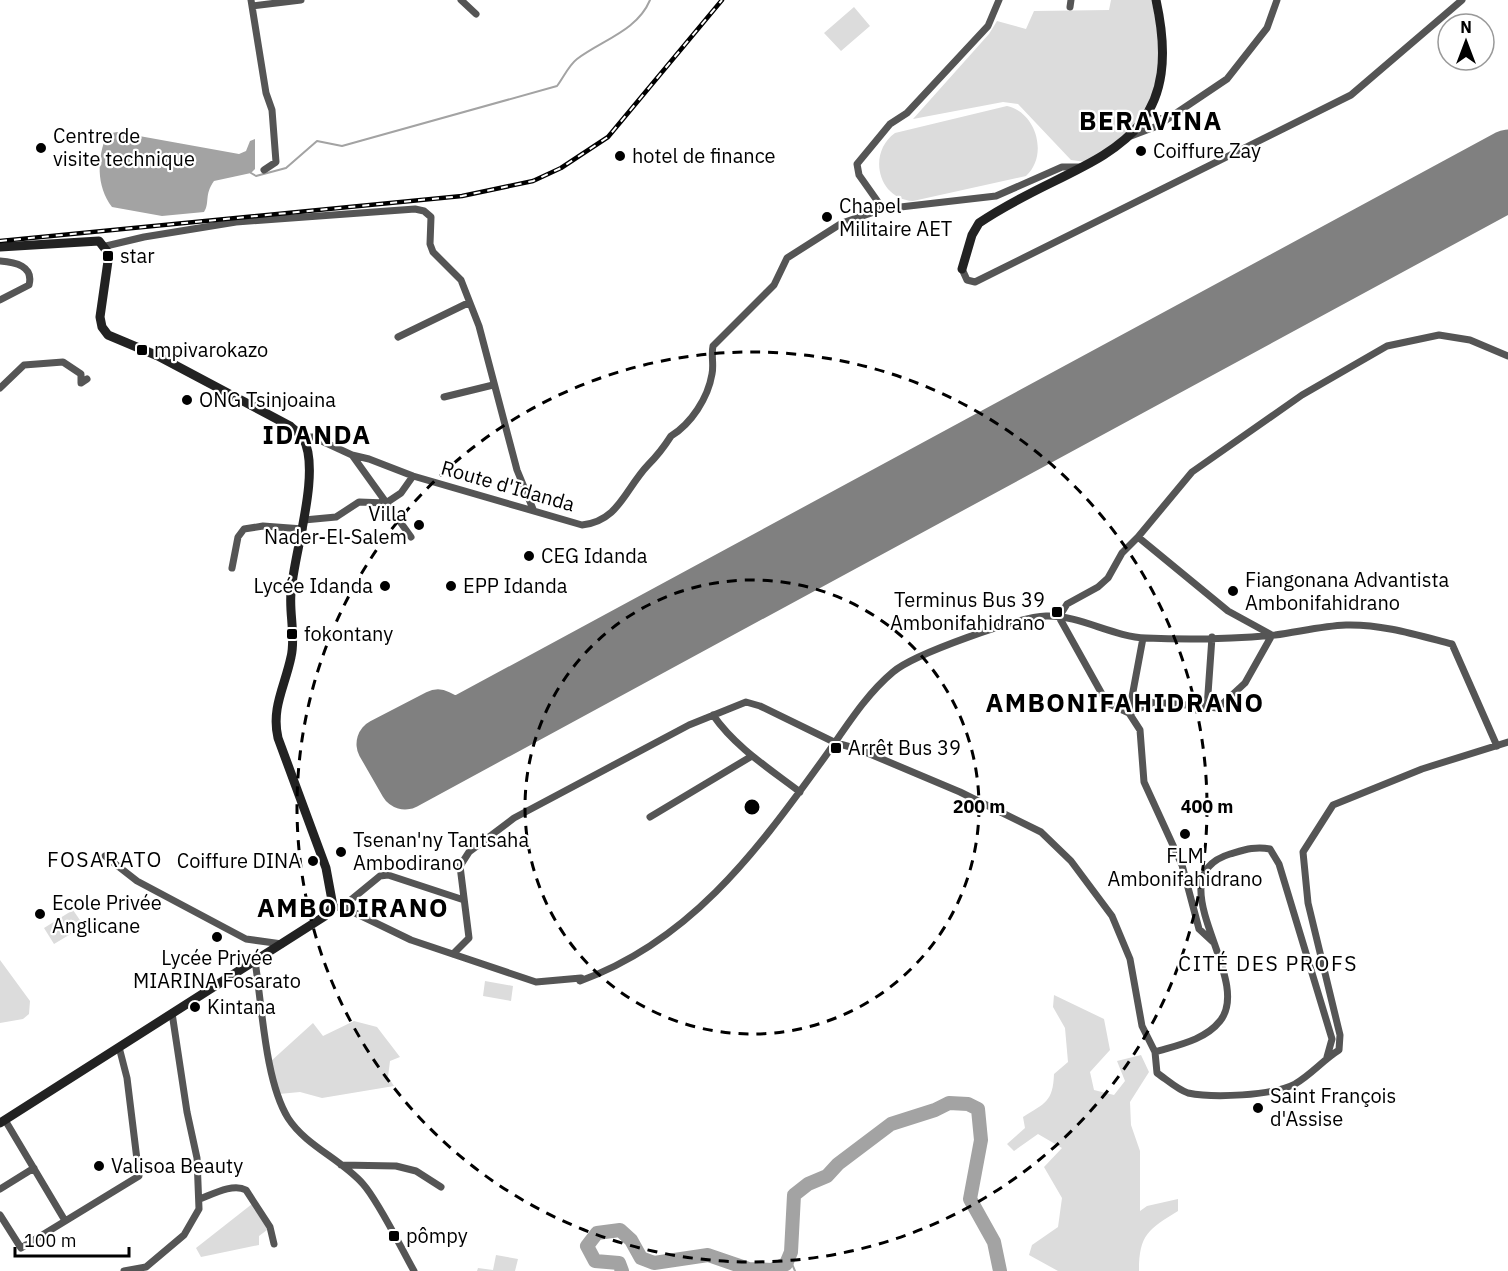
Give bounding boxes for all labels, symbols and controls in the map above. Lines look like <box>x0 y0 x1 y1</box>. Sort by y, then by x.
north arrow <box>1436 12 1496 72</box>
text: N <box>1460 17 1472 37</box>
district label: BERAVINA <box>1079 103 1223 137</box>
place label: Centre de visite technique <box>53 122 195 172</box>
place label: Coiffure Zay <box>1153 137 1261 164</box>
marker: Centre de visite technique <box>34 141 48 155</box>
place label: hotel de finance <box>632 142 776 169</box>
marker: Coiffure Zay <box>1134 144 1148 158</box>
marker: hotel de finance <box>613 149 627 163</box>
place label: Chapel Militaire AET <box>839 192 952 242</box>
marker: Chapel Militaire AET <box>820 210 834 224</box>
place label: star <box>120 242 155 269</box>
marker: star <box>101 249 115 263</box>
place label: mpivarokazo <box>154 336 268 363</box>
marker: mpivarokazo <box>135 343 149 357</box>
place label: ONG Tsinjoaina <box>199 386 336 413</box>
marker: ONG Tsinjoaina <box>180 393 194 407</box>
district label: IDANDA <box>263 417 372 451</box>
street label: Route d'Idanda <box>438 454 578 518</box>
place label: Villa Nader-El-Salem <box>264 500 407 550</box>
marker: Villa Nader-El-Salem <box>412 518 426 532</box>
place label: CEG Idanda <box>541 542 648 569</box>
marker: CEG Idanda <box>522 549 536 563</box>
place label: Fiangonana Advantista Ambonifahidrano <box>1245 566 1449 616</box>
place label: Lycée Idanda <box>253 572 373 599</box>
place label: EPP Idanda <box>463 572 568 599</box>
marker: Lycée Idanda <box>378 579 392 593</box>
marker: EPP Idanda <box>444 579 458 593</box>
marker: Fiangonana Advantista Ambonifahidrano <box>1226 584 1240 598</box>
place label: Terminus Bus 39 Ambonifahidrano <box>890 586 1045 636</box>
marker: Terminus Bus 39 Ambonifahidrano <box>1050 605 1064 619</box>
place label: fokontany <box>304 620 393 647</box>
marker: fokontany <box>285 627 299 641</box>
district label: AMBONIFAHIDRANO <box>985 685 1265 719</box>
place label: Arrêt Bus 39 <box>848 734 961 761</box>
marker: Arrêt Bus 39 <box>829 741 843 755</box>
text: 200 m <box>953 795 1005 818</box>
text: 400 m <box>1181 795 1233 818</box>
centre of rings <box>742 797 762 817</box>
place label: Tsenan'ny Tantsaha Ambodirano <box>353 826 529 876</box>
marker: FLM Ambonifahidrano <box>1178 827 1192 841</box>
place label: FLM Ambonifahidrano <box>1107 842 1263 892</box>
district label: FOSARATO <box>47 845 163 873</box>
marker: Tsenan'ny Tantsaha Ambodirano <box>334 845 348 859</box>
place label: Coiffure DINA <box>177 847 301 874</box>
marker: Coiffure DINA <box>306 854 320 868</box>
place label: Ecole Privée Anglicane <box>52 889 162 939</box>
district label: AMBODIRANO <box>257 890 449 924</box>
marker: Ecole Privée Anglicane <box>33 907 47 921</box>
marker: Lycée Privée MIARINA Fosarato <box>210 930 224 944</box>
place label: Lycée Privée MIARINA Fosarato <box>133 944 301 994</box>
district label: CITÉ DES PROFS <box>1178 949 1358 977</box>
place label: Kintana <box>207 993 276 1020</box>
marker: Kintana <box>188 1000 202 1014</box>
place label: Saint François d'Assise <box>1270 1082 1396 1132</box>
marker: Saint François d'Assise <box>1251 1101 1265 1115</box>
place label: Valisoa Beauty <box>111 1152 243 1179</box>
marker: Valisoa Beauty <box>92 1159 106 1173</box>
scale bar <box>15 1220 129 1258</box>
place label: pômpy <box>406 1222 468 1249</box>
text: 100 m <box>24 1229 76 1252</box>
marker: pômpy <box>387 1229 401 1243</box>

